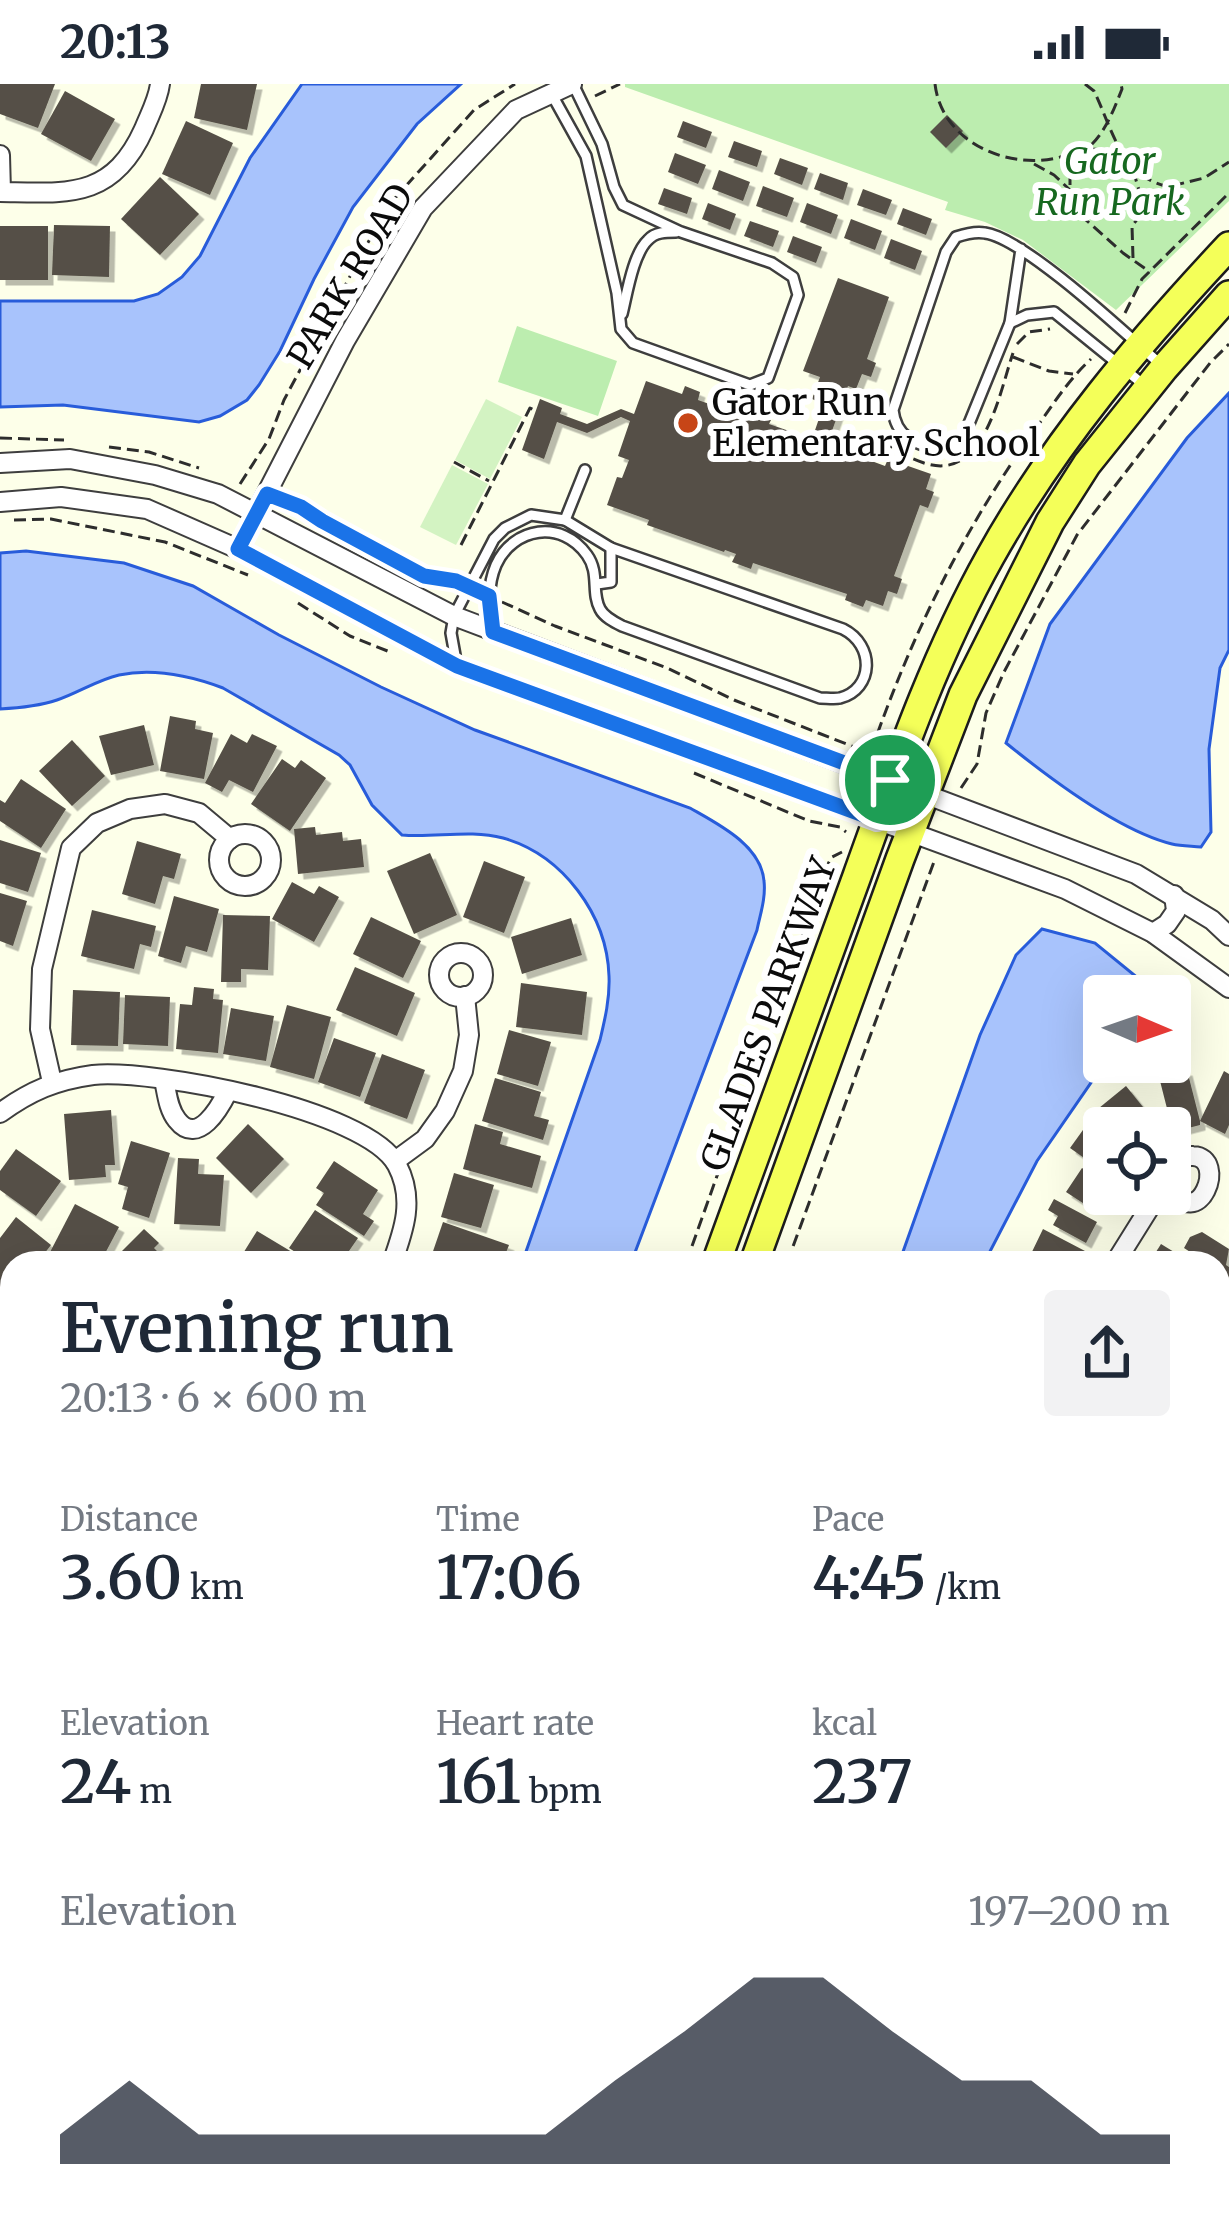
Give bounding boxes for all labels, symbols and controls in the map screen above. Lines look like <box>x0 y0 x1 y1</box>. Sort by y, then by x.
text: 20:13 <box>60 14 171 70</box>
park label: Gator Run Park <box>1035 139 1185 225</box>
street label: PARK ROAD <box>278 176 423 377</box>
place label: Gator Run Elementary School <box>712 380 1040 466</box>
marker: Gator Run Elementary School <box>675 410 701 436</box>
pin <box>839 729 941 831</box>
icon: arrive <box>857 747 923 813</box>
street label: GLADES PARKWAY <box>691 851 846 1177</box>
north arrow <box>1083 975 1191 1083</box>
map controls <box>1083 975 1191 1215</box>
button: locate <box>1083 1107 1191 1215</box>
text: Evening run <box>60 1287 454 1370</box>
button: share <box>1044 1290 1170 1416</box>
text: 20:13 · 6 × 600 m <box>60 1374 367 1423</box>
text: Distance <box>60 1499 198 1540</box>
text: Time <box>436 1499 520 1540</box>
text: Pace <box>812 1499 884 1540</box>
text: 3.60 <box>60 1540 182 1615</box>
text: 17:06 <box>436 1540 582 1615</box>
text: 4:45 <box>812 1540 927 1615</box>
text: km <box>182 1567 244 1608</box>
text: /km <box>927 1567 1001 1608</box>
text: Elevation <box>60 1703 210 1744</box>
text: Heart rate <box>436 1703 594 1744</box>
text: kcal <box>812 1703 877 1744</box>
text: 24 <box>60 1744 131 1819</box>
text: 161 <box>436 1744 521 1819</box>
text: 237 <box>812 1744 913 1819</box>
text: m <box>131 1771 172 1812</box>
text: bpm <box>521 1771 602 1812</box>
text: Elevation <box>60 1887 237 1936</box>
text: 197–200 m <box>968 1887 1170 1936</box>

